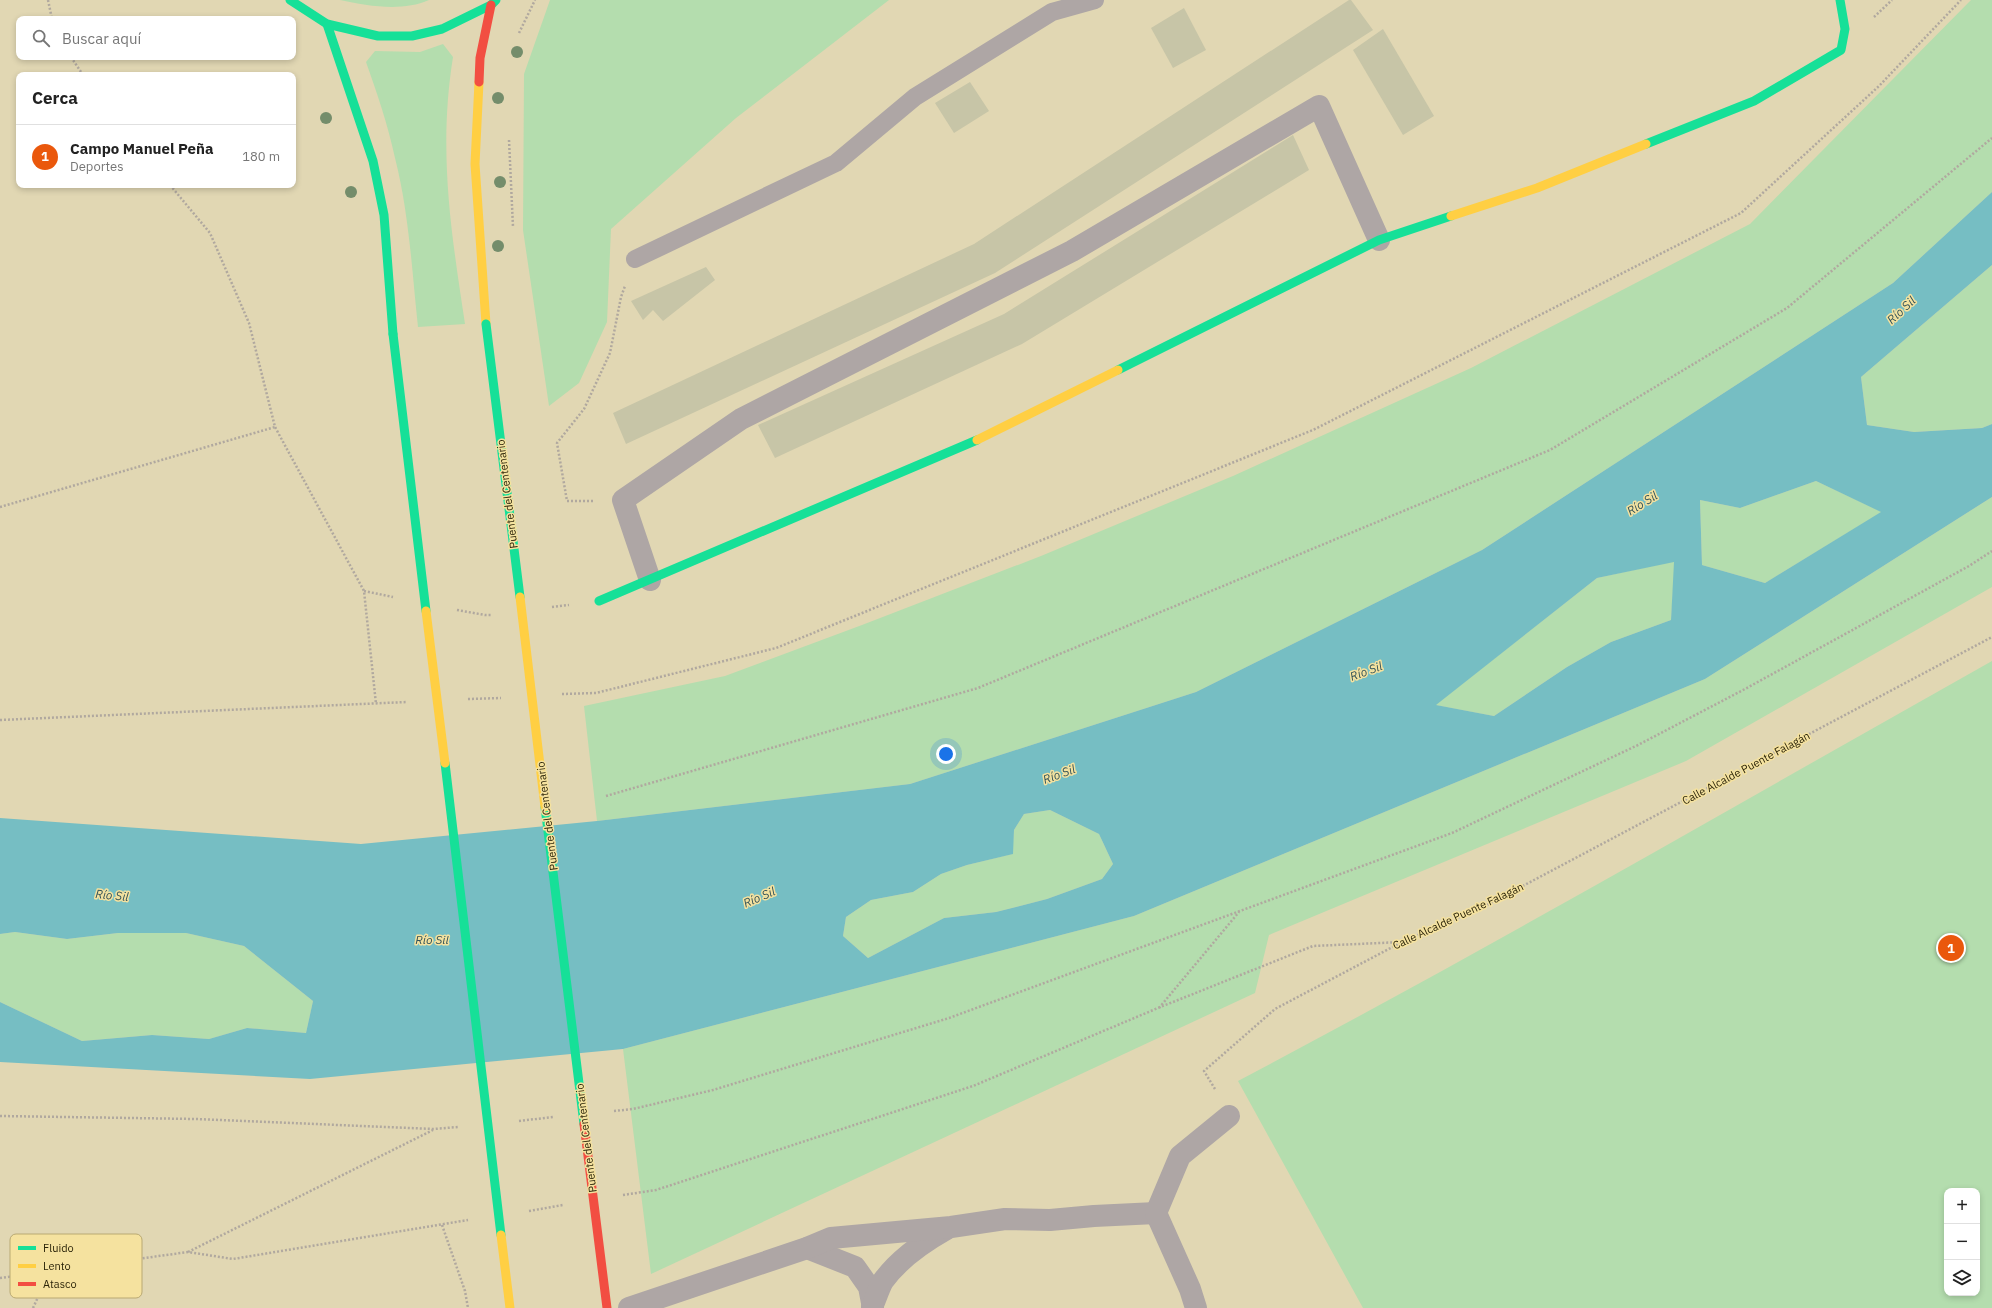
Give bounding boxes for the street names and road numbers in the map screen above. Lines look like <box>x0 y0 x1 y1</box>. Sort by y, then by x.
street label: Puente del Centenario <box>493 439 521 549</box>
street label: Calle Alcalde Puente Falagán <box>1680 728 1812 808</box>
street label: Puente del Centenario <box>533 761 561 871</box>
street label: Calle Alcalde Puente Falagán <box>1390 879 1526 953</box>
street label: Puente del Centenario <box>572 1083 600 1193</box>

